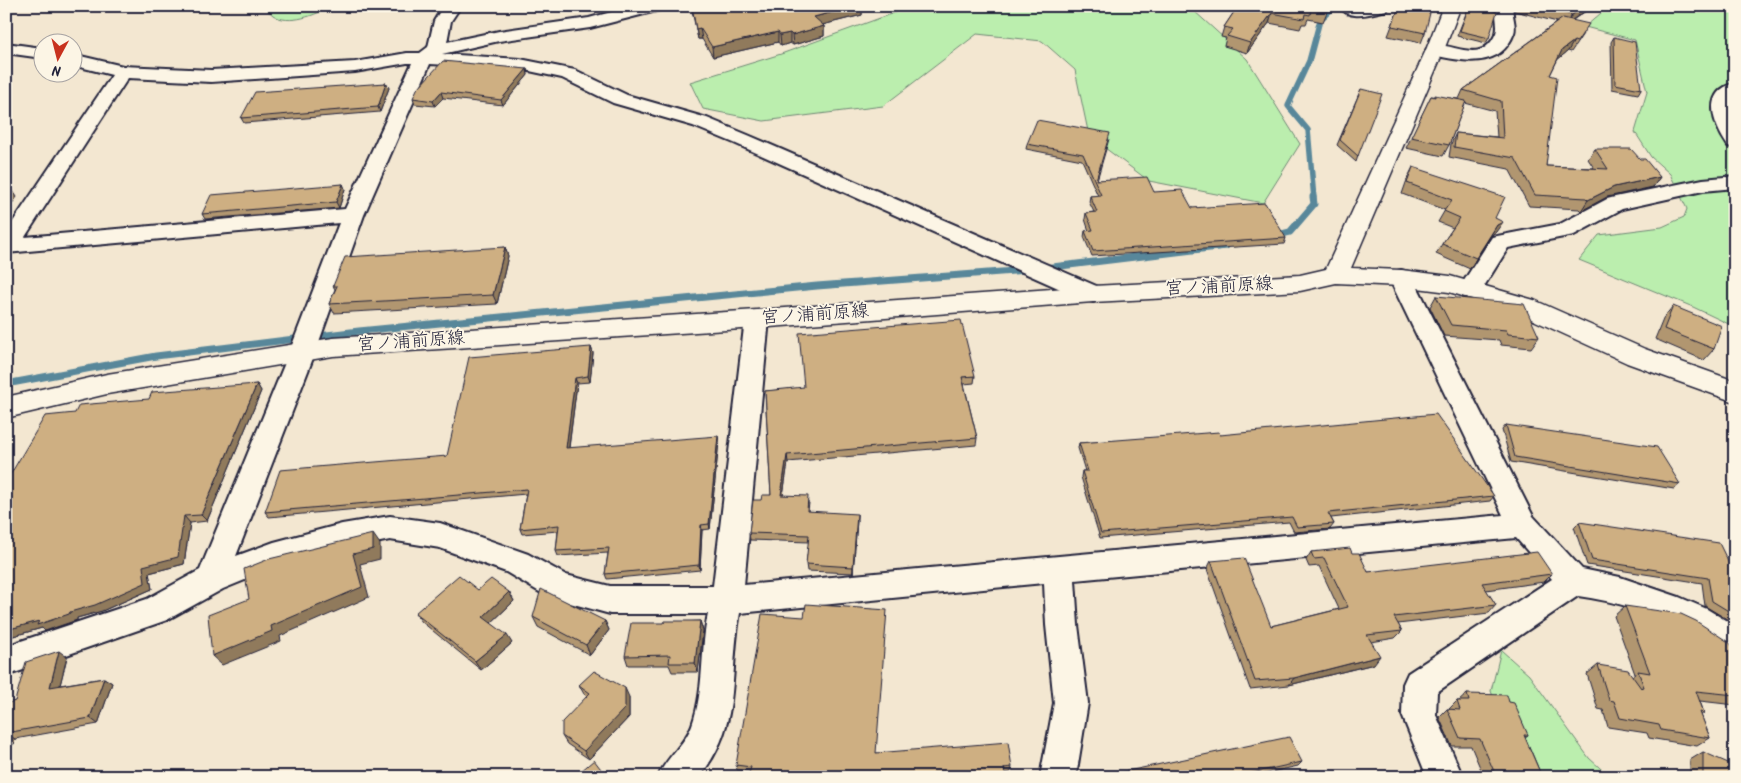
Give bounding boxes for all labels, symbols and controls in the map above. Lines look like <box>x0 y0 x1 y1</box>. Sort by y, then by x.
north arrow <box>32 32 82 82</box>
text: N <box>51 58 62 81</box>
street label: 宮ノ浦前原線 <box>1164 270 1274 304</box>
street label: 宮ノ浦前原線 <box>760 297 870 333</box>
street label: 宮ノ浦前原線 <box>356 324 466 360</box>

